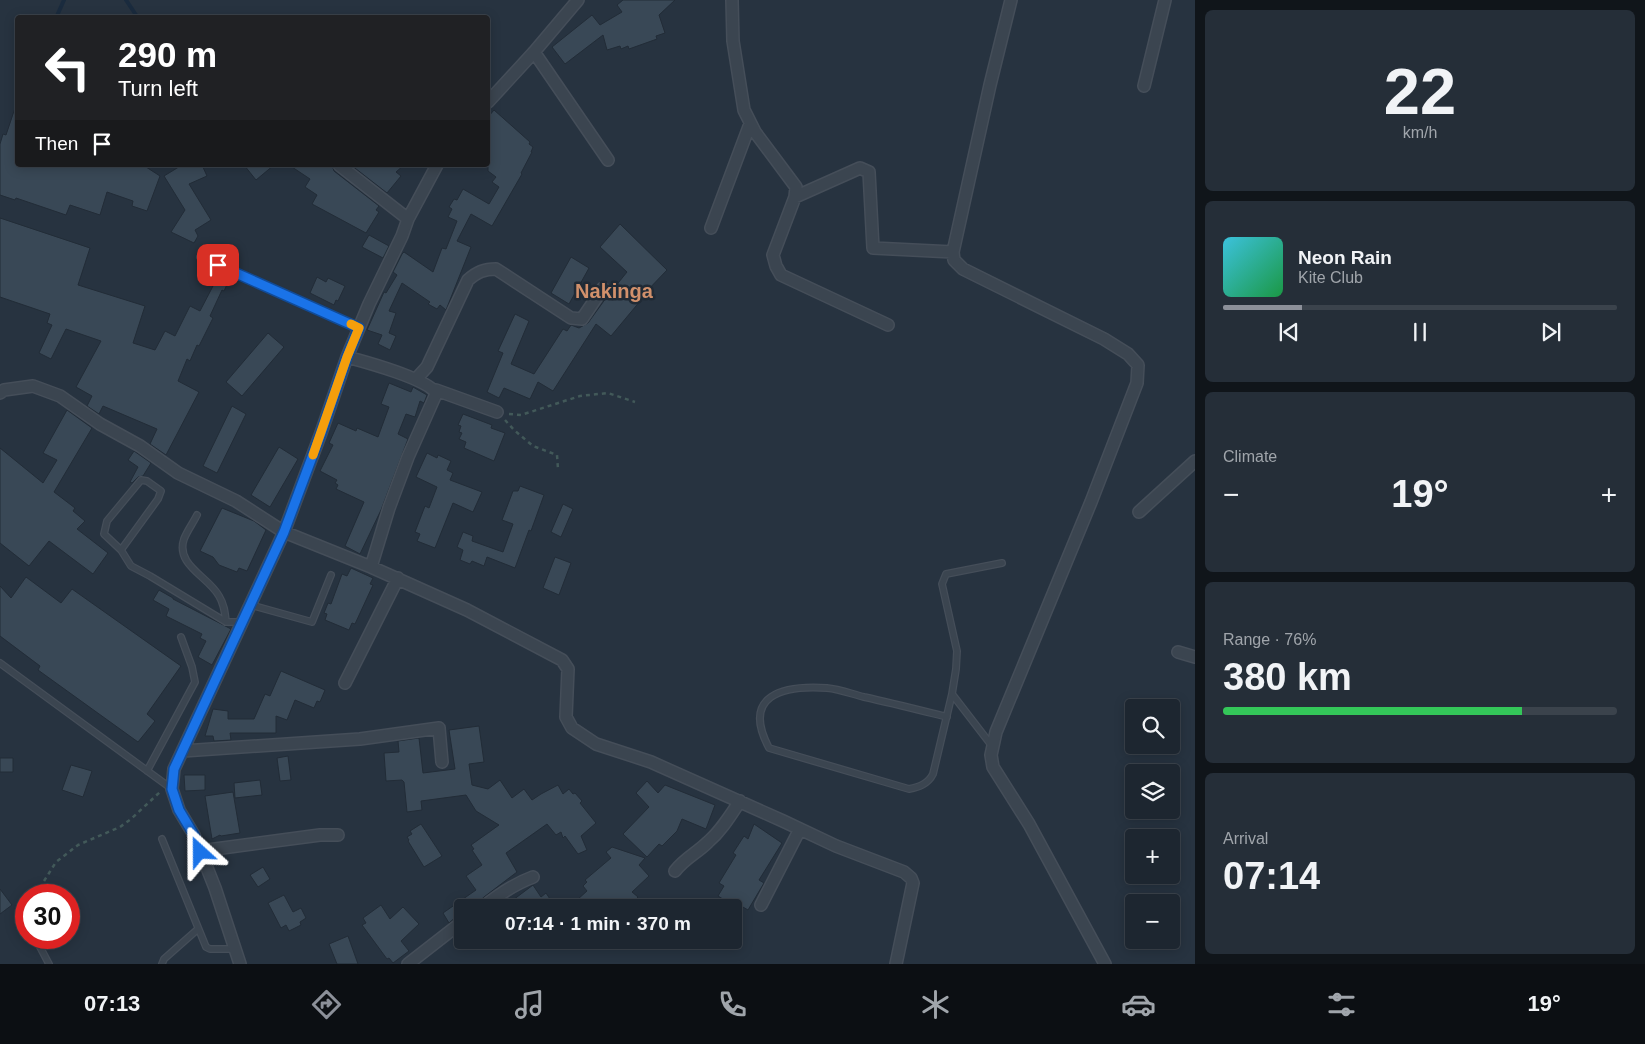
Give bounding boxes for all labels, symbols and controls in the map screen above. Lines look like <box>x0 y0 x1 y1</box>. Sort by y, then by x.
icon: left <box>35 35 100 100</box>
text: 290 m <box>118 35 217 74</box>
text: 22 <box>1384 55 1456 128</box>
text: Turn left <box>118 76 198 101</box>
text: km/h <box>1403 124 1437 141</box>
icon: arrive <box>88 130 116 158</box>
text: Then <box>35 133 78 154</box>
pin <box>197 244 239 286</box>
text: Neon Rain <box>1298 247 1392 268</box>
icon: arrive <box>204 251 232 279</box>
text: Kite Club <box>1298 269 1363 286</box>
district label: Nakinga <box>575 280 654 302</box>
icon: previous <box>1275 318 1303 346</box>
icon: pause <box>1406 318 1434 346</box>
icon: next <box>1537 318 1565 346</box>
text: Climate <box>1223 448 1277 465</box>
text: 19° <box>1391 473 1449 515</box>
text: − <box>1223 479 1239 510</box>
text: + <box>1601 479 1617 510</box>
text: Range · 76% <box>1223 631 1316 648</box>
text: 380 km <box>1223 656 1352 698</box>
map controls <box>1125 699 1180 949</box>
button: search <box>1125 699 1180 754</box>
button: layers <box>1125 764 1180 819</box>
position arrow <box>173 825 225 877</box>
button: + <box>1125 829 1180 884</box>
text: Arrival <box>1223 830 1268 847</box>
text: 07:14 <box>1223 855 1320 897</box>
speed limit sign: 30 <box>15 884 80 949</box>
button: − <box>1125 894 1180 949</box>
text: 07:14 · 1 min · 370 m <box>505 913 691 934</box>
icon: directions <box>309 987 344 1022</box>
icon: music <box>512 987 547 1022</box>
icon: phone <box>715 987 750 1022</box>
icon: climate <box>918 987 953 1022</box>
icon: car <box>1121 987 1156 1022</box>
icon: filters <box>1324 987 1359 1022</box>
text: 07:13 <box>84 991 140 1016</box>
text: 19° <box>1528 991 1561 1016</box>

